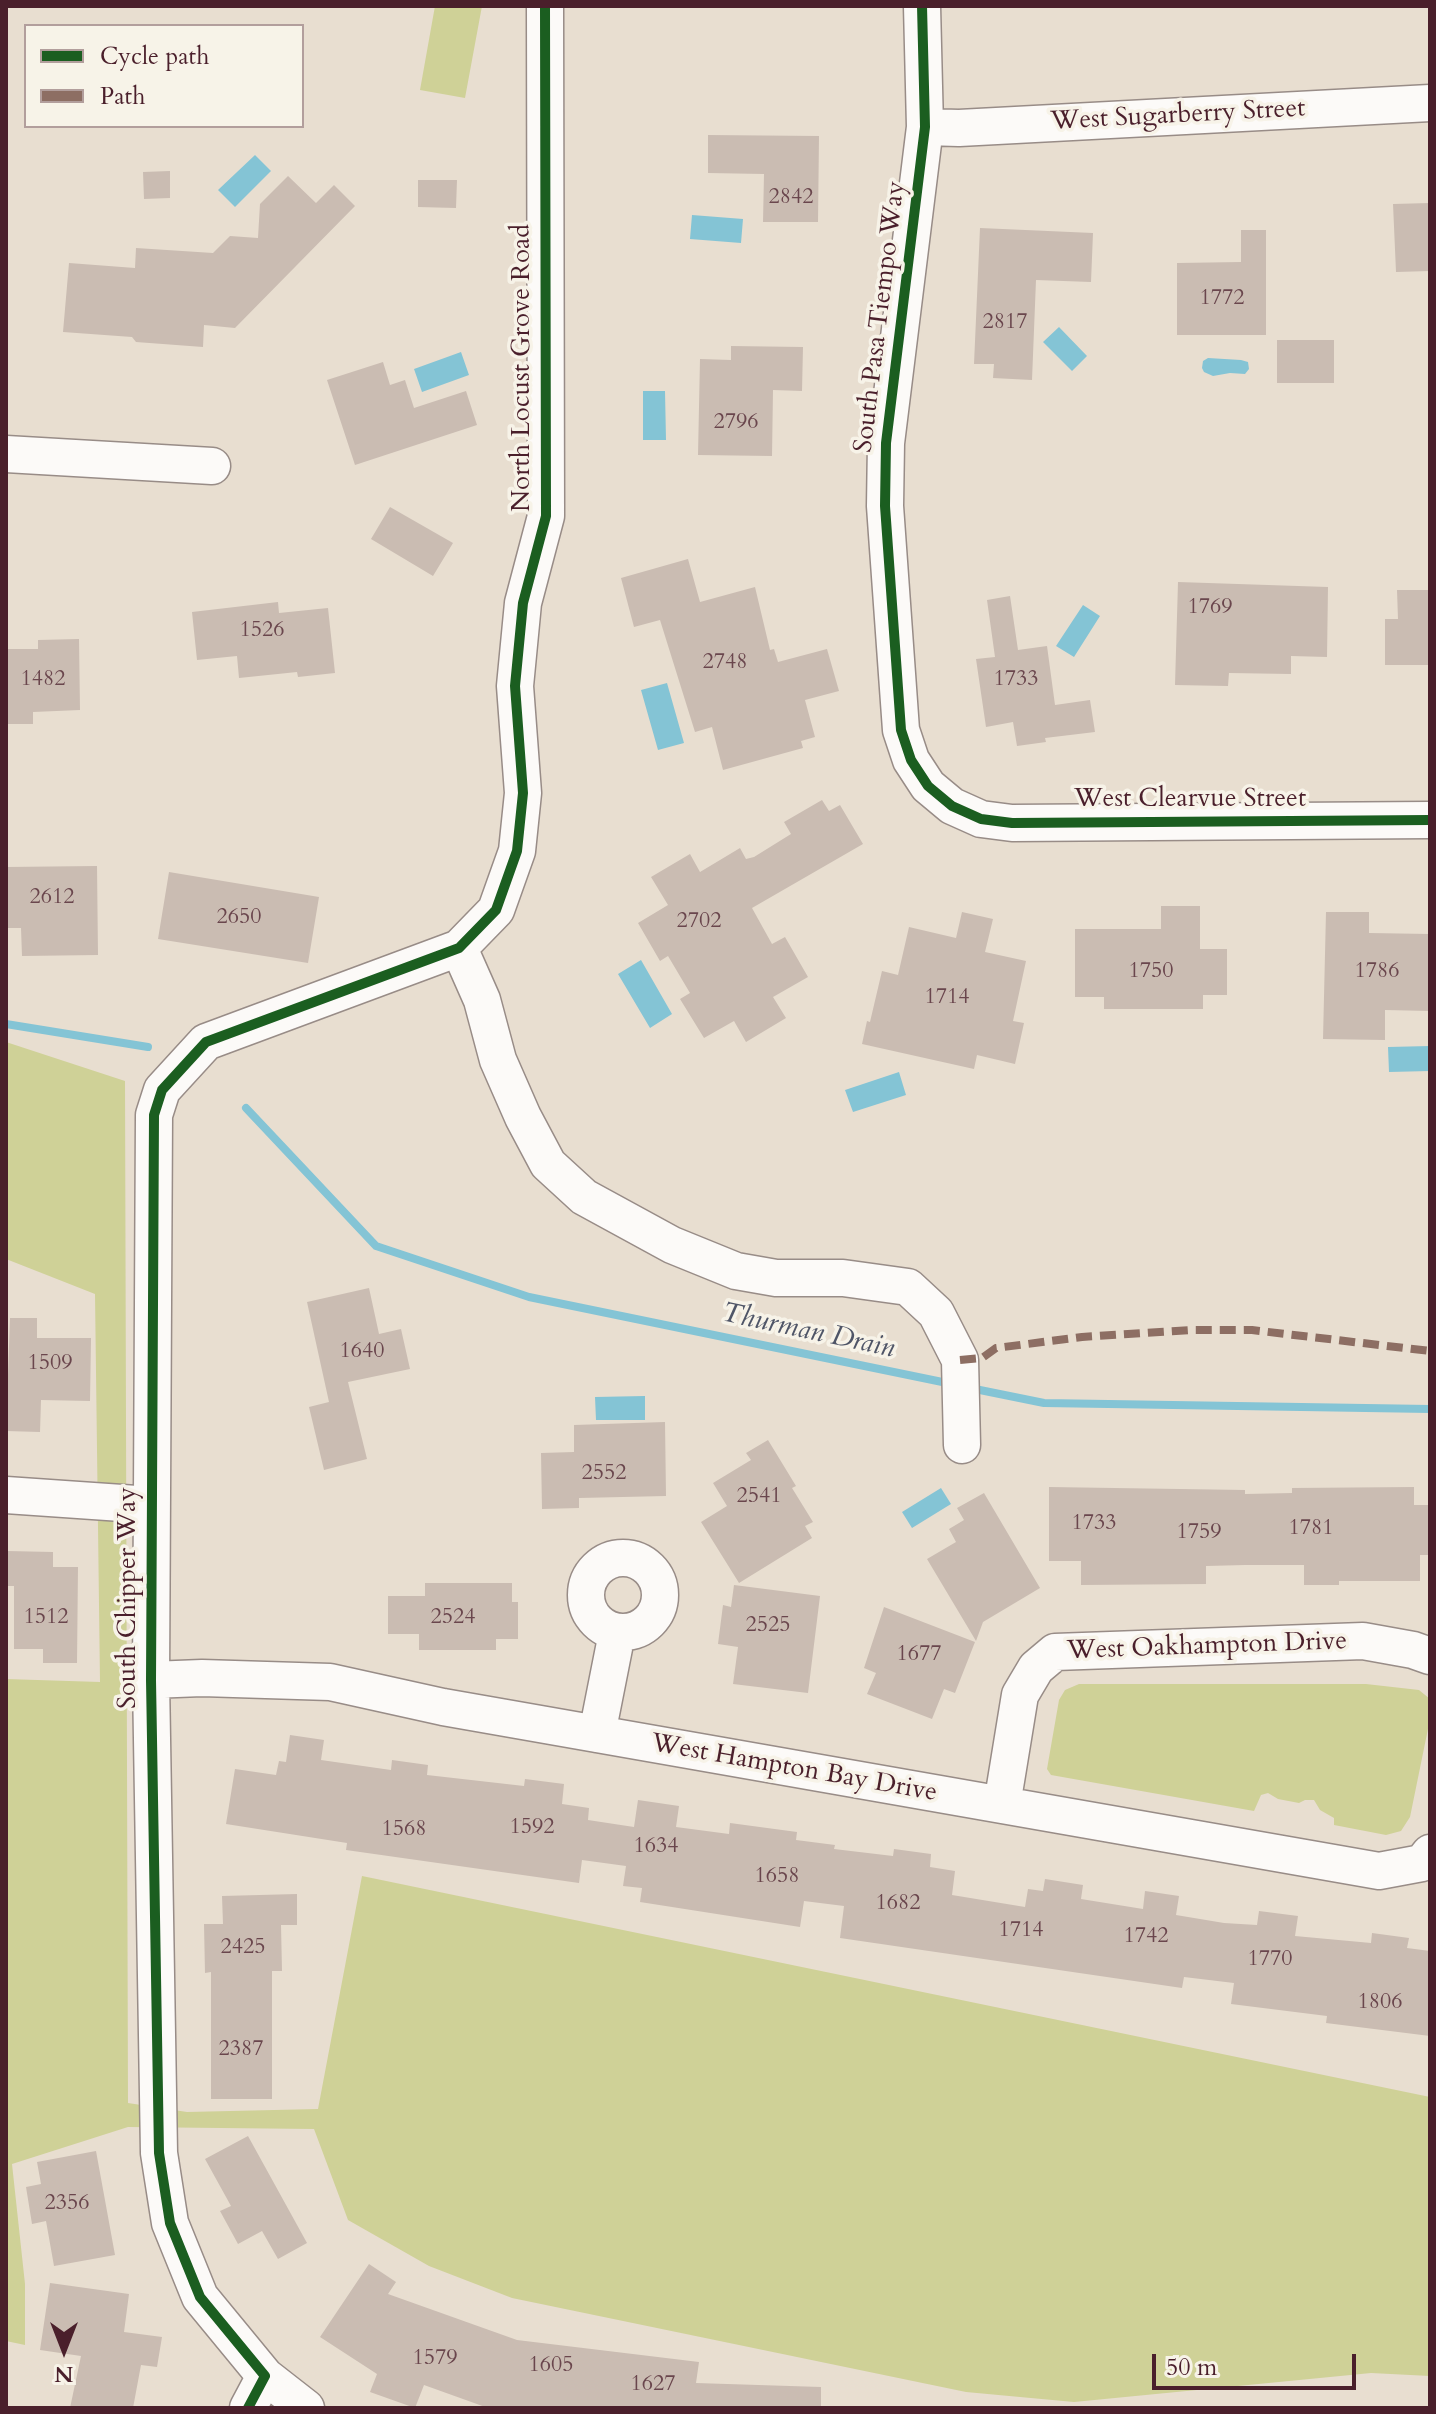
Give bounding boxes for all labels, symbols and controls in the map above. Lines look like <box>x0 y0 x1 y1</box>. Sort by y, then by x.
legend <box>24 24 304 128</box>
text: Cycle path <box>100 40 209 73</box>
text: Path <box>100 80 145 113</box>
street label: West Sugarberry Street <box>1050 94 1306 138</box>
street label: South Pasa Tiempo Way <box>849 180 913 454</box>
house number: 2842 <box>768 185 814 211</box>
street label: North Locust Grove Road <box>507 224 539 512</box>
house number: 1772 <box>1199 286 1245 312</box>
house number: 2817 <box>982 310 1028 336</box>
house number: 2796 <box>713 410 759 436</box>
house number: 1769 <box>1187 595 1233 621</box>
house number: 1526 <box>239 618 285 644</box>
house number: 2748 <box>702 650 748 676</box>
house number: 1482 <box>20 667 66 693</box>
house number: 1733 <box>993 667 1039 693</box>
street label: West Clearvue Street <box>1074 784 1306 816</box>
house number: 2612 <box>29 885 75 911</box>
house number: 2650 <box>216 905 262 931</box>
house number: 2702 <box>676 909 722 935</box>
house number: 1750 <box>1128 959 1174 985</box>
house number: 1786 <box>1354 959 1400 985</box>
house number: 1714 <box>924 985 970 1011</box>
water label: Thurman Drain <box>719 1297 897 1367</box>
house number: 1640 <box>339 1339 385 1365</box>
house number: 1509 <box>27 1351 73 1377</box>
house number: 2552 <box>581 1461 627 1487</box>
house number: 2541 <box>736 1484 782 1510</box>
street label: South Chipper Way <box>113 1487 145 1709</box>
house number: 1733 <box>1071 1511 1117 1537</box>
house number: 1781 <box>1288 1516 1334 1542</box>
house number: 1759 <box>1176 1520 1222 1546</box>
house number: 1512 <box>23 1605 69 1631</box>
house number: 2524 <box>430 1605 476 1631</box>
house number: 2525 <box>745 1613 791 1639</box>
street label: West Oakhampton Drive <box>1066 1627 1348 1667</box>
house number: 1677 <box>896 1642 942 1668</box>
street label: West Hampton Bay Drive <box>649 1728 939 1810</box>
house number: 1592 <box>509 1815 555 1841</box>
house number: 1568 <box>381 1817 427 1843</box>
house number: 1634 <box>633 1834 679 1860</box>
house number: 1658 <box>754 1864 800 1890</box>
house number: 1682 <box>875 1891 921 1917</box>
house number: 1714 <box>998 1918 1044 1944</box>
house number: 1742 <box>1123 1924 1169 1950</box>
house number: 2425 <box>220 1935 266 1961</box>
house number: 1770 <box>1247 1947 1293 1973</box>
house number: 1806 <box>1357 1990 1403 2016</box>
house number: 2387 <box>218 2037 264 2063</box>
house number: 2356 <box>44 2191 90 2217</box>
north arrow <box>24 2310 104 2390</box>
scale bar <box>1156 2338 1360 2388</box>
house number: 1579 <box>412 2346 458 2372</box>
text: 50 m <box>1166 2351 1217 2384</box>
house number: 1605 <box>528 2353 574 2379</box>
text: N <box>54 2359 74 2389</box>
house number: 1627 <box>630 2372 676 2398</box>

